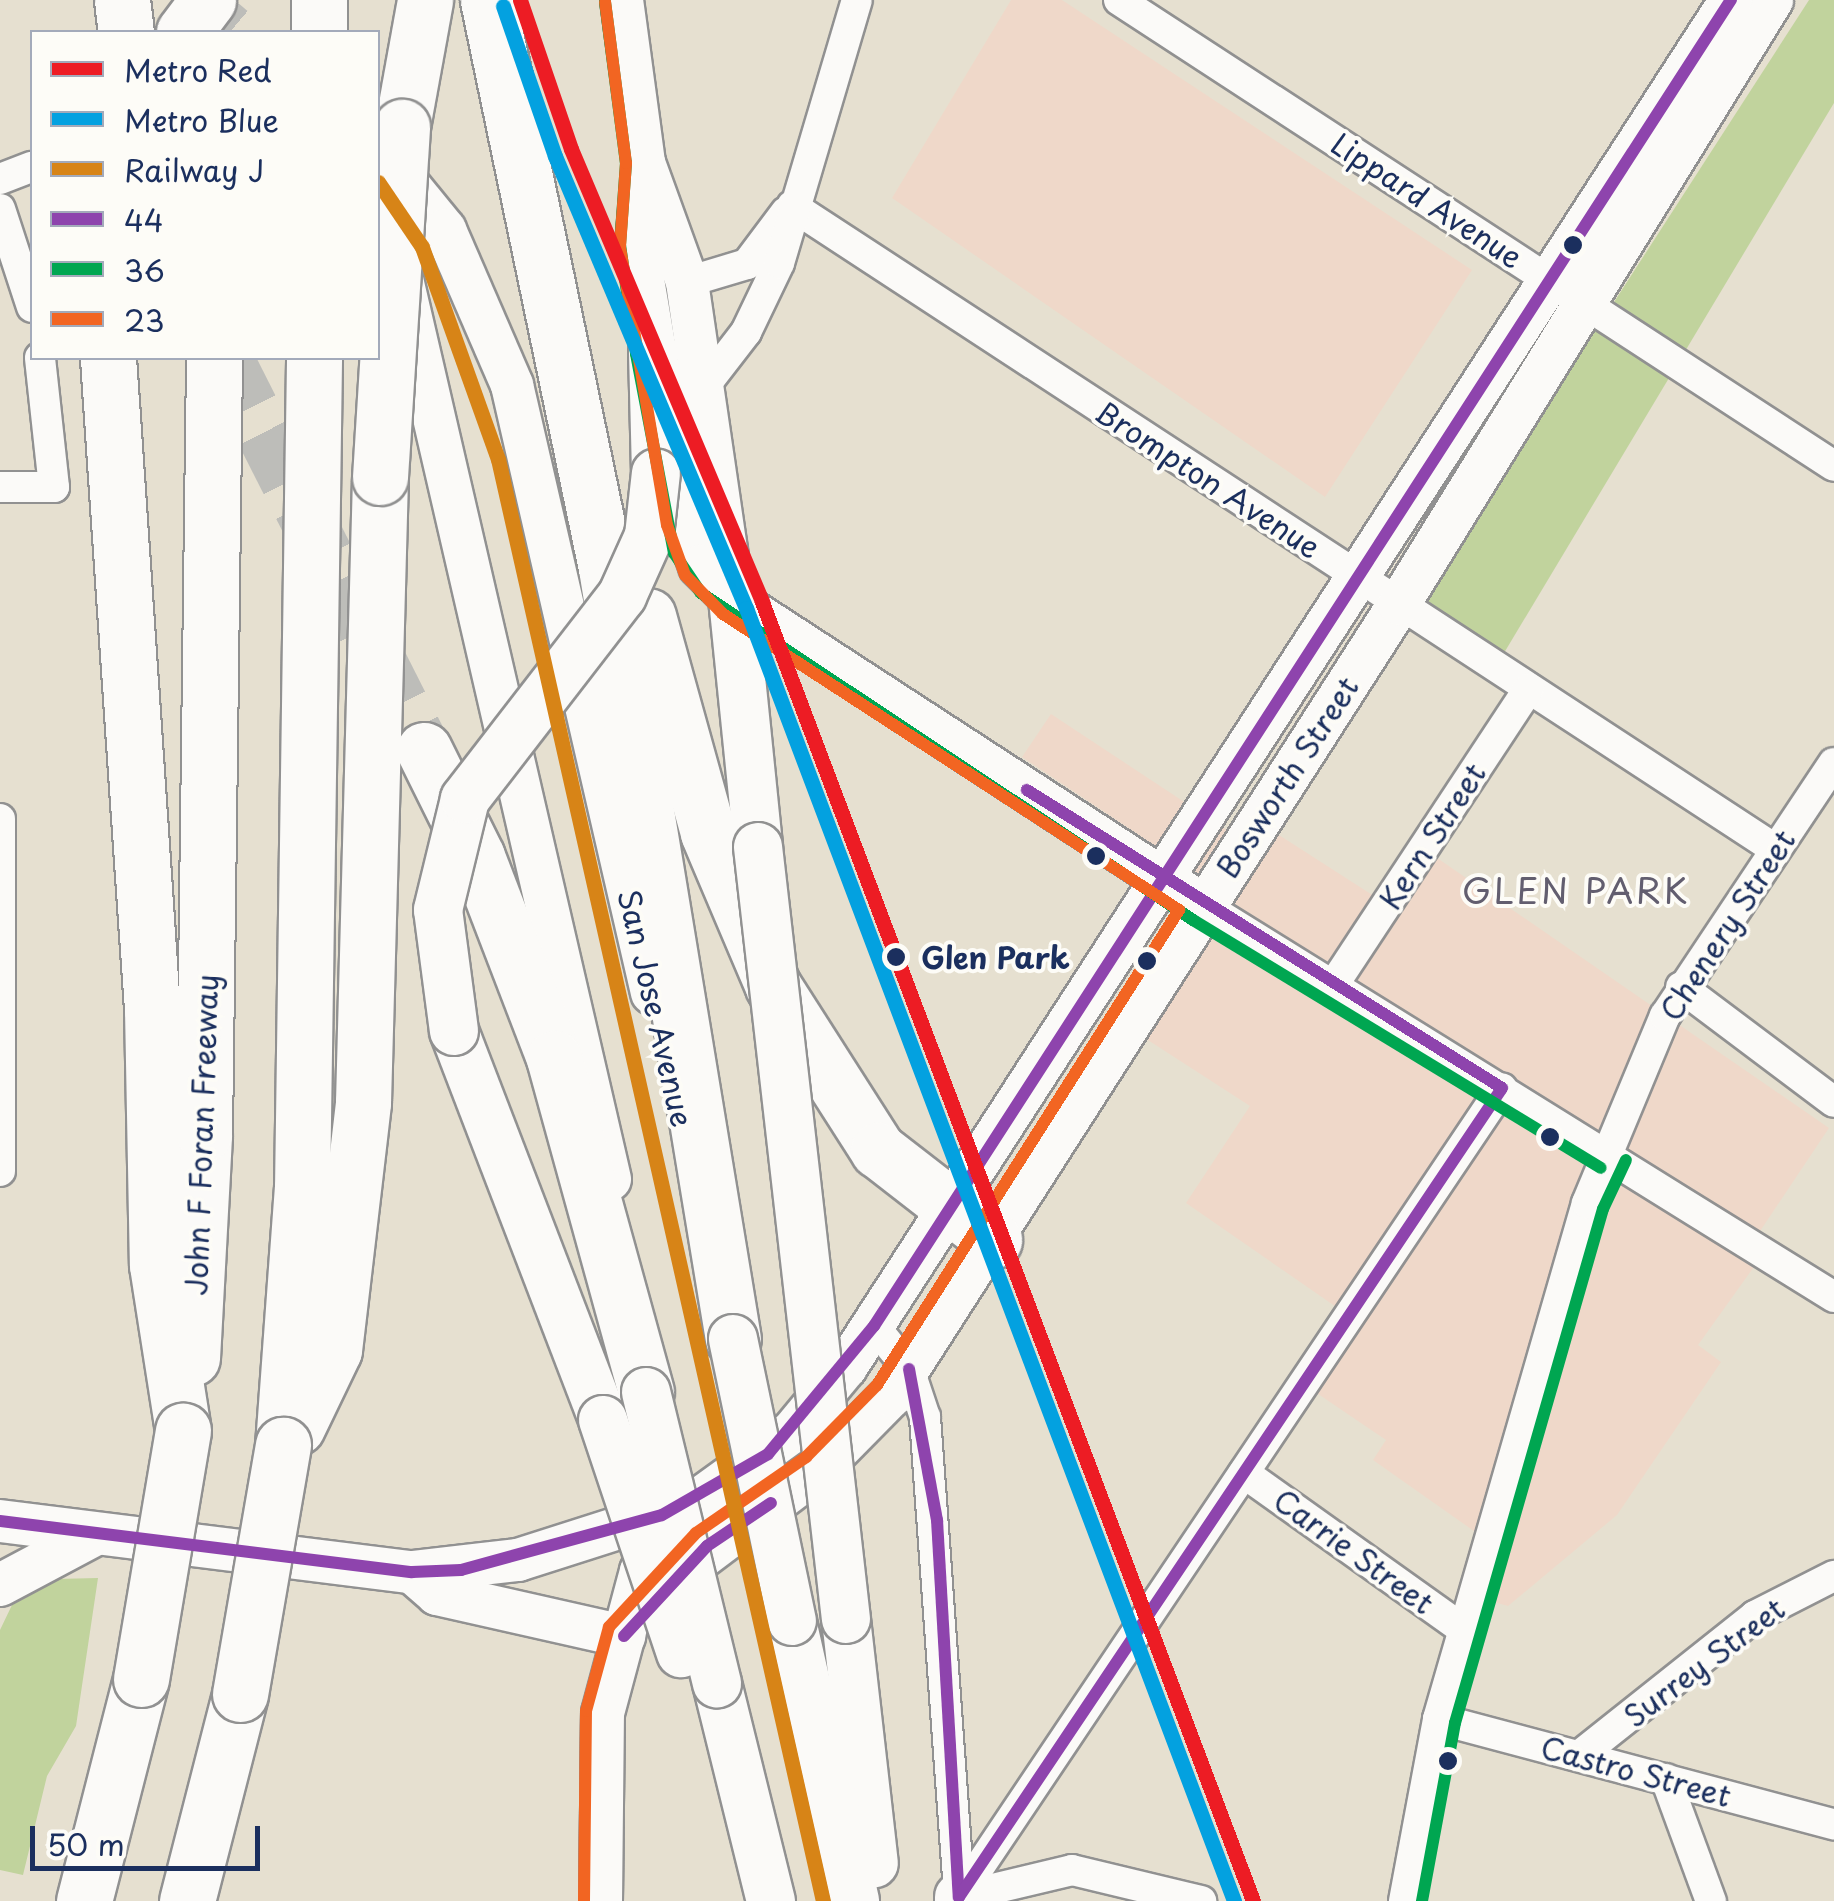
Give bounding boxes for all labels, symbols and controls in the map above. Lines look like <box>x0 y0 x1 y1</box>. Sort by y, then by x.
legend <box>30 30 380 360</box>
text: Metro Red <box>124 47 272 92</box>
text: Metro Blue <box>124 97 279 142</box>
street label: Lippard Avenue <box>1324 124 1530 276</box>
text: Railway J <box>124 147 264 192</box>
text: 44 <box>124 197 164 242</box>
unlabelled marker <box>1563 235 1583 255</box>
text: 36 <box>124 247 165 292</box>
text: 23 <box>124 297 165 342</box>
street label: Brompton Avenue <box>1090 394 1326 564</box>
street label: Bosworth Street <box>1208 669 1366 885</box>
street label: Kern Street <box>1371 756 1493 916</box>
street label: Chenery Street <box>1652 823 1802 1027</box>
unlabelled marker <box>1086 846 1106 866</box>
district label: GLEN PARK <box>1462 869 1690 911</box>
street label: San Jose Avenue <box>611 887 701 1129</box>
place label: Glen Park <box>921 939 1072 975</box>
marker: Glen Park <box>880 941 912 973</box>
unlabelled marker <box>1137 951 1157 971</box>
street label: John F Foran Freeway <box>177 974 225 1296</box>
unlabelled marker <box>1540 1127 1560 1147</box>
street label: Carrie Street <box>1267 1481 1441 1621</box>
street label: Surrey Street <box>1615 1589 1793 1735</box>
street label: Castro Street <box>1536 1728 1736 1814</box>
unlabelled marker <box>1438 1751 1458 1771</box>
scale bar <box>35 1806 265 1868</box>
text: 50 m <box>47 1821 125 1866</box>

